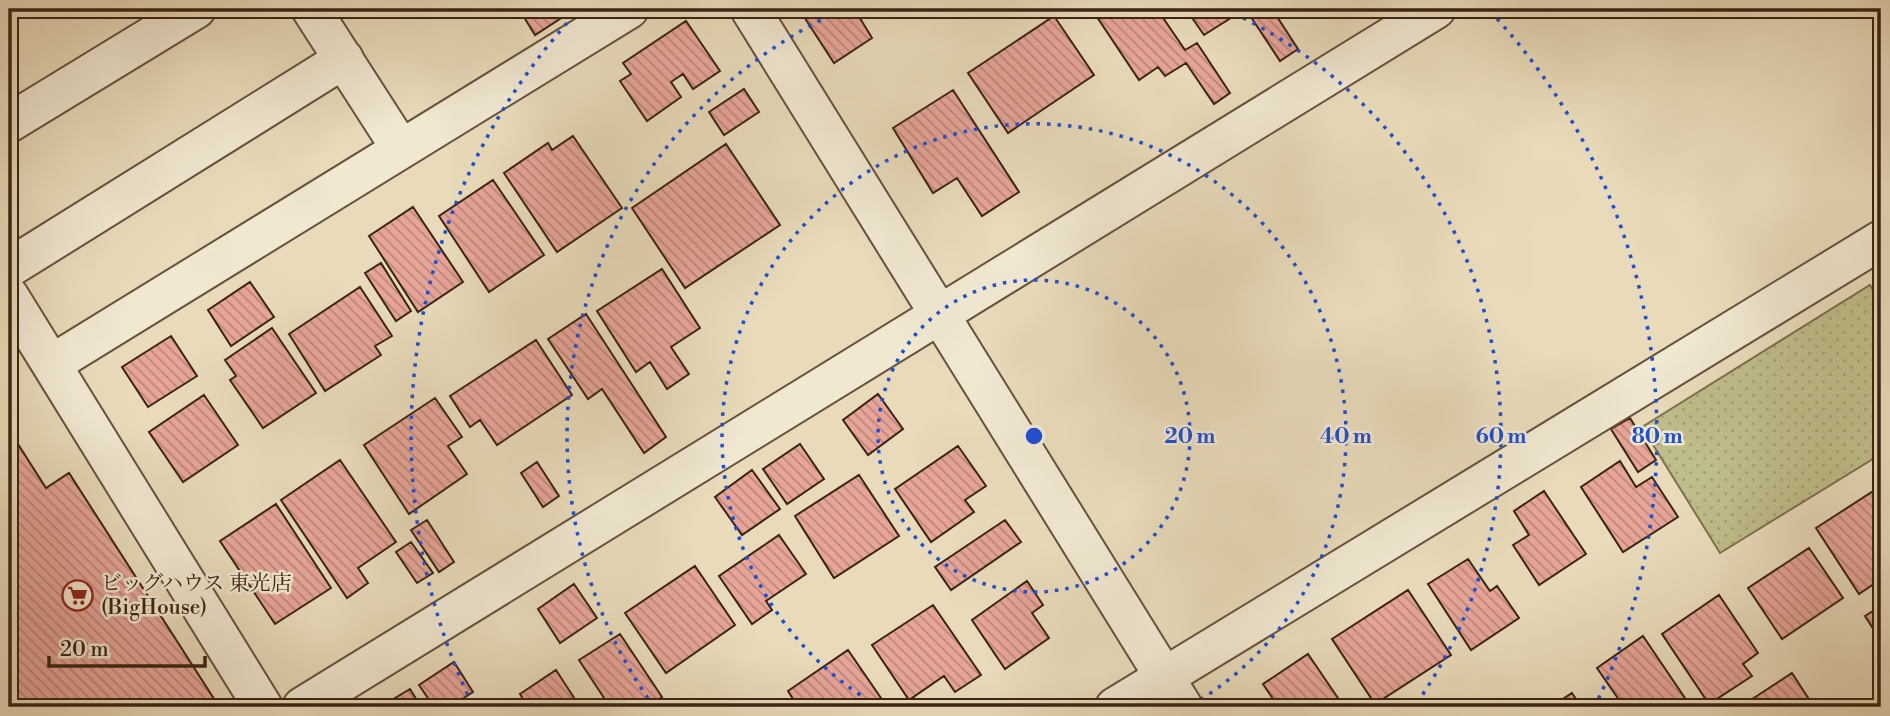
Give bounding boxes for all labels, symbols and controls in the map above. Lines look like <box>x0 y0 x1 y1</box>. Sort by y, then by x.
centre of rings <box>1022 424 1046 448</box>
text: 20 m <box>1165 424 1215 450</box>
text: 40 m <box>1320 424 1372 450</box>
text: 60 m <box>1476 424 1526 450</box>
text: 80 m <box>1631 424 1683 450</box>
place label: ビッグハウス 東光店 (BigHouse) <box>101 571 292 621</box>
supermarket icon: ビッグハウス 東光店 (BigHouse) <box>61 578 95 612</box>
scale bar <box>49 625 205 669</box>
text: 20 m <box>60 637 109 663</box>

